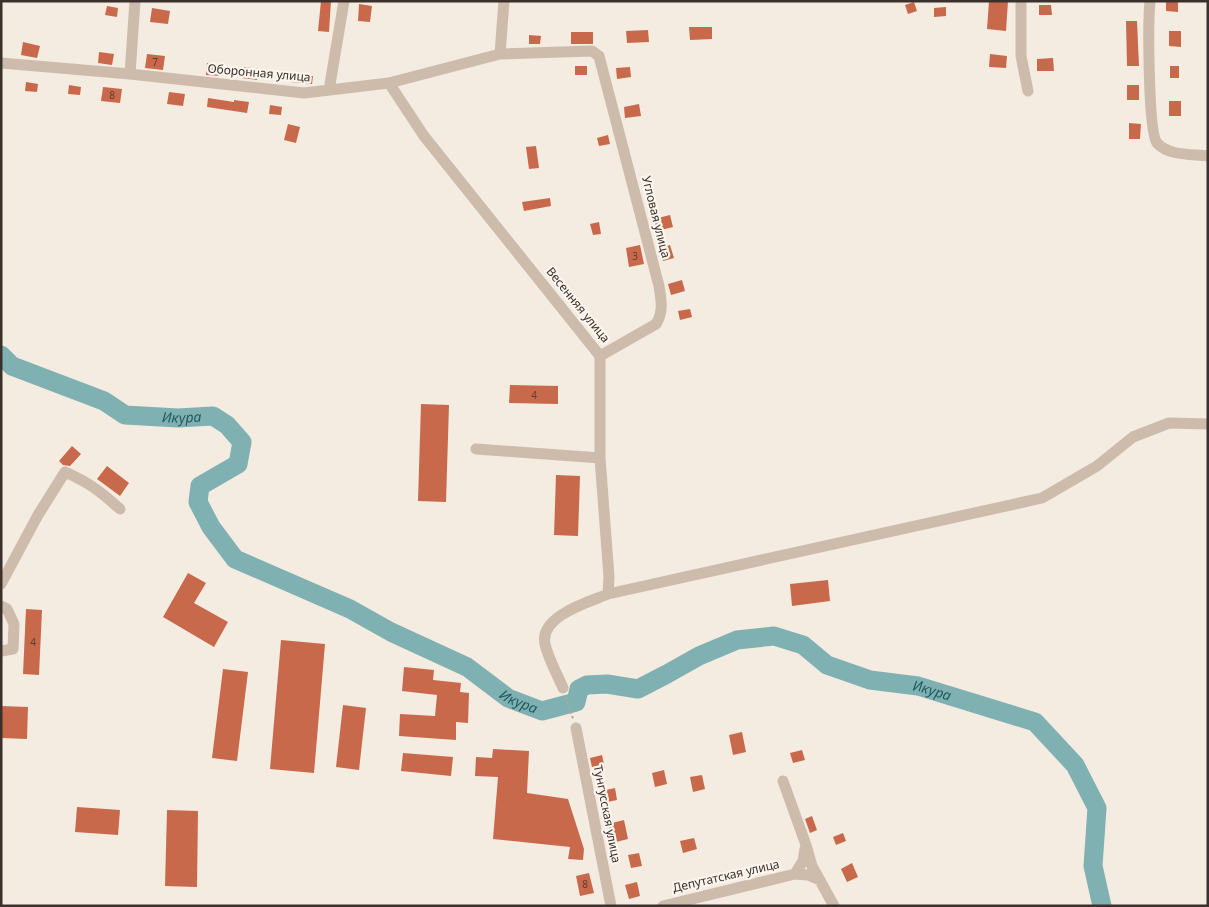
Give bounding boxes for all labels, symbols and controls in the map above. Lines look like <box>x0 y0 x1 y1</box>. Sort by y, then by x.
house number: 7 <box>152 55 158 69</box>
street label: Оборонная улица <box>207 60 311 85</box>
house number: 8 <box>109 88 115 102</box>
street label: Угловая улица <box>638 174 675 260</box>
house number: 3 <box>632 249 638 263</box>
street label: Весенняя улица <box>543 263 614 346</box>
house number: 4 <box>531 388 537 402</box>
water label: Икура <box>161 407 202 427</box>
house number: 4 <box>30 635 36 649</box>
water label: Икура <box>912 675 954 705</box>
water label: Икура <box>496 685 541 717</box>
street label: Тунгусская улица <box>590 763 625 864</box>
street label: Депутатская улица <box>671 855 781 896</box>
house number: 8 <box>582 877 588 891</box>

